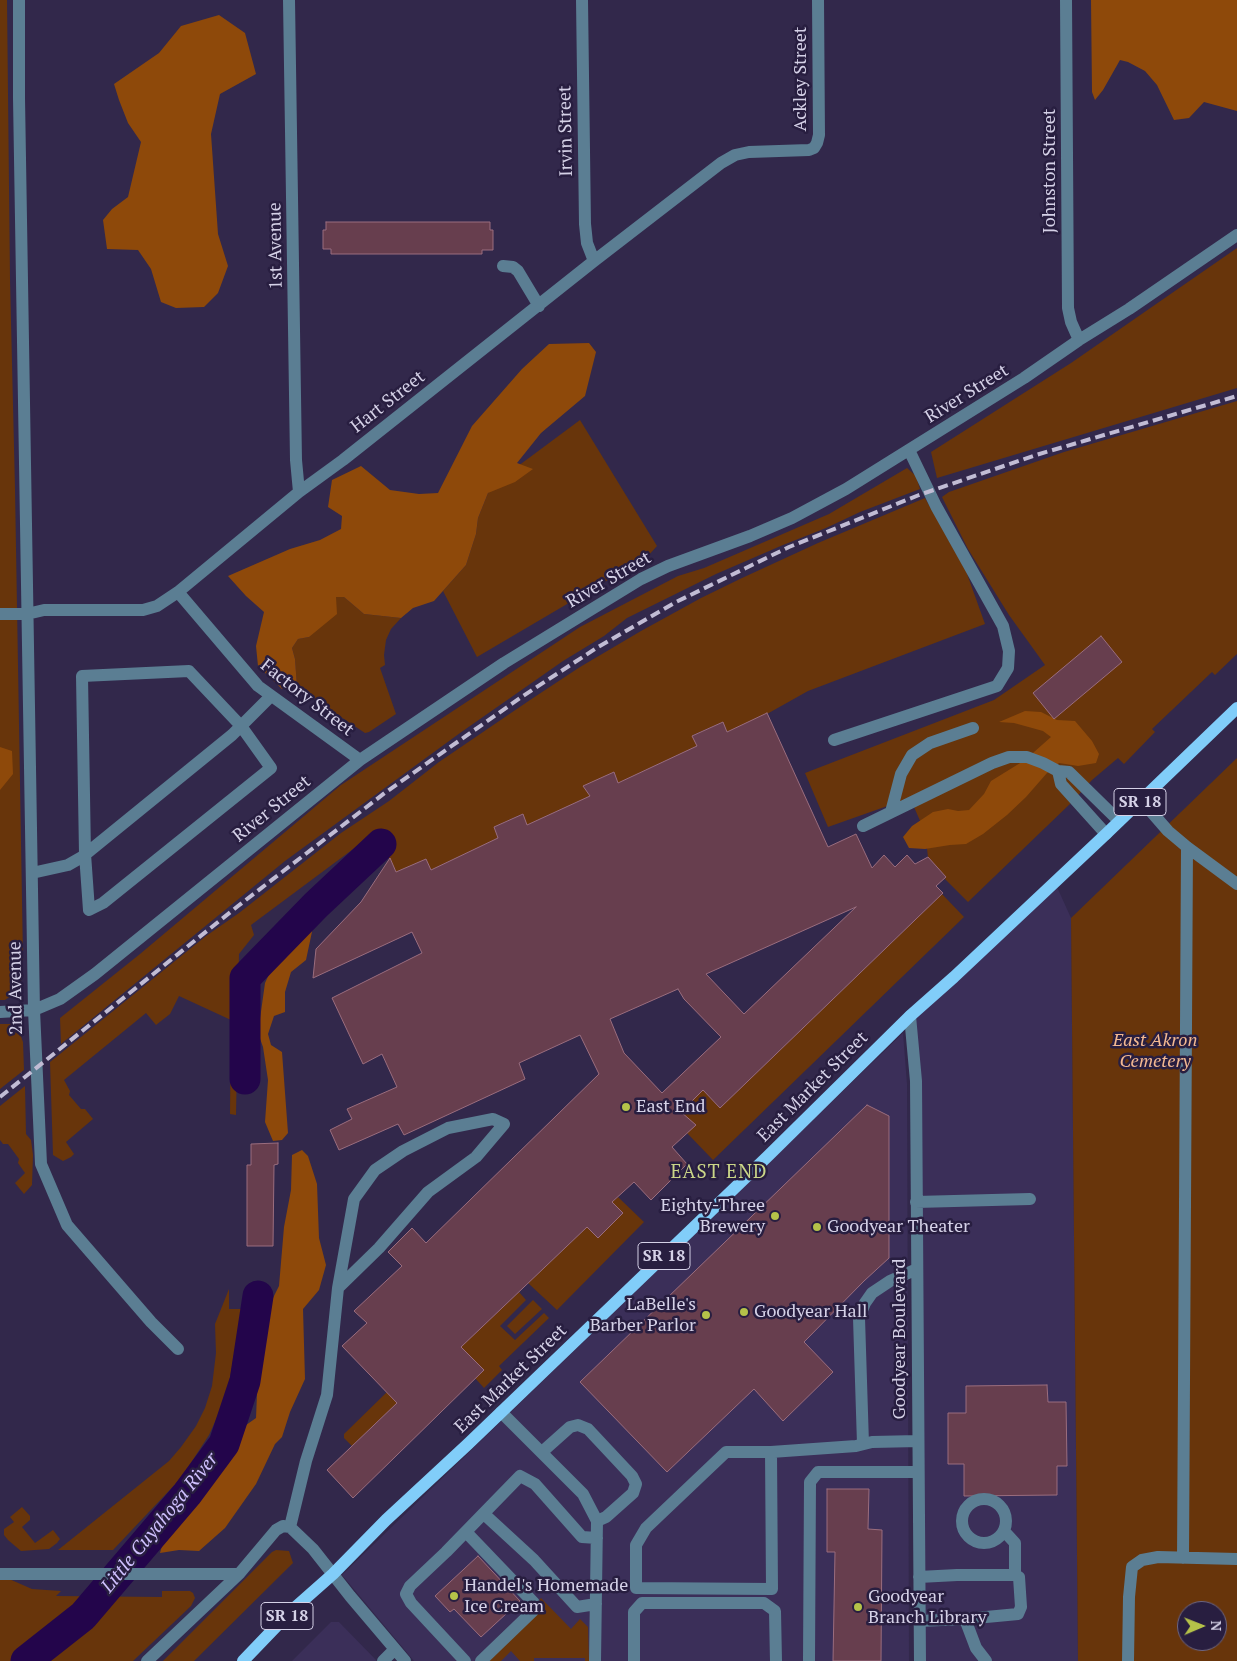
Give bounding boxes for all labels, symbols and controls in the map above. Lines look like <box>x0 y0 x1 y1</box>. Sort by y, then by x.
street label: Ackley Street <box>790 27 812 131</box>
street label: Irvin Street <box>554 85 578 177</box>
street label: Johnston Street <box>1039 109 1061 233</box>
street label: 1st Avenue <box>264 202 288 290</box>
street label: River Street <box>921 360 1013 428</box>
street label: Hart Street <box>347 366 429 438</box>
street label: River Street <box>563 547 655 613</box>
street label: Factory Street <box>256 655 358 741</box>
street label: River Street <box>229 771 315 847</box>
road number: SR 18 <box>1114 789 1166 816</box>
street label: 2nd Avenue <box>4 941 28 1035</box>
street label: East Market Street <box>753 1027 873 1147</box>
park label: East Akron Cemetery <box>1113 1030 1197 1072</box>
place label: East End <box>636 1096 706 1118</box>
marker: East End <box>620 1101 632 1113</box>
district label: EAST END <box>669 1162 769 1184</box>
place label: Eighty-Three Brewery <box>660 1195 765 1238</box>
marker: Eighty-Three Brewery <box>769 1210 781 1222</box>
place label: Goodyear Theater <box>827 1216 970 1238</box>
marker: Goodyear Theater <box>811 1221 823 1233</box>
road number: SR 18 <box>638 1242 690 1270</box>
street label: Goodyear Boulevard <box>889 1258 911 1420</box>
place label: LaBelle's Barber Parlor <box>590 1294 696 1336</box>
place label: Goodyear Hall <box>754 1301 868 1323</box>
marker: Goodyear Hall <box>738 1306 750 1318</box>
marker: LaBelle's Barber Parlor <box>700 1309 712 1321</box>
street label: East Market Street <box>451 1320 571 1438</box>
water label: Little Cuyahoga River <box>97 1449 223 1597</box>
place label: Handel's Homemade Ice Cream <box>464 1575 628 1618</box>
place label: Goodyear Branch Library <box>868 1586 987 1628</box>
marker: Handel's Homemade Ice Cream <box>448 1590 460 1602</box>
marker: Goodyear Branch Library <box>852 1601 864 1613</box>
north arrow <box>1177 1601 1227 1651</box>
road number: SR 18 <box>261 1602 313 1630</box>
text: N <box>1207 1620 1226 1631</box>

